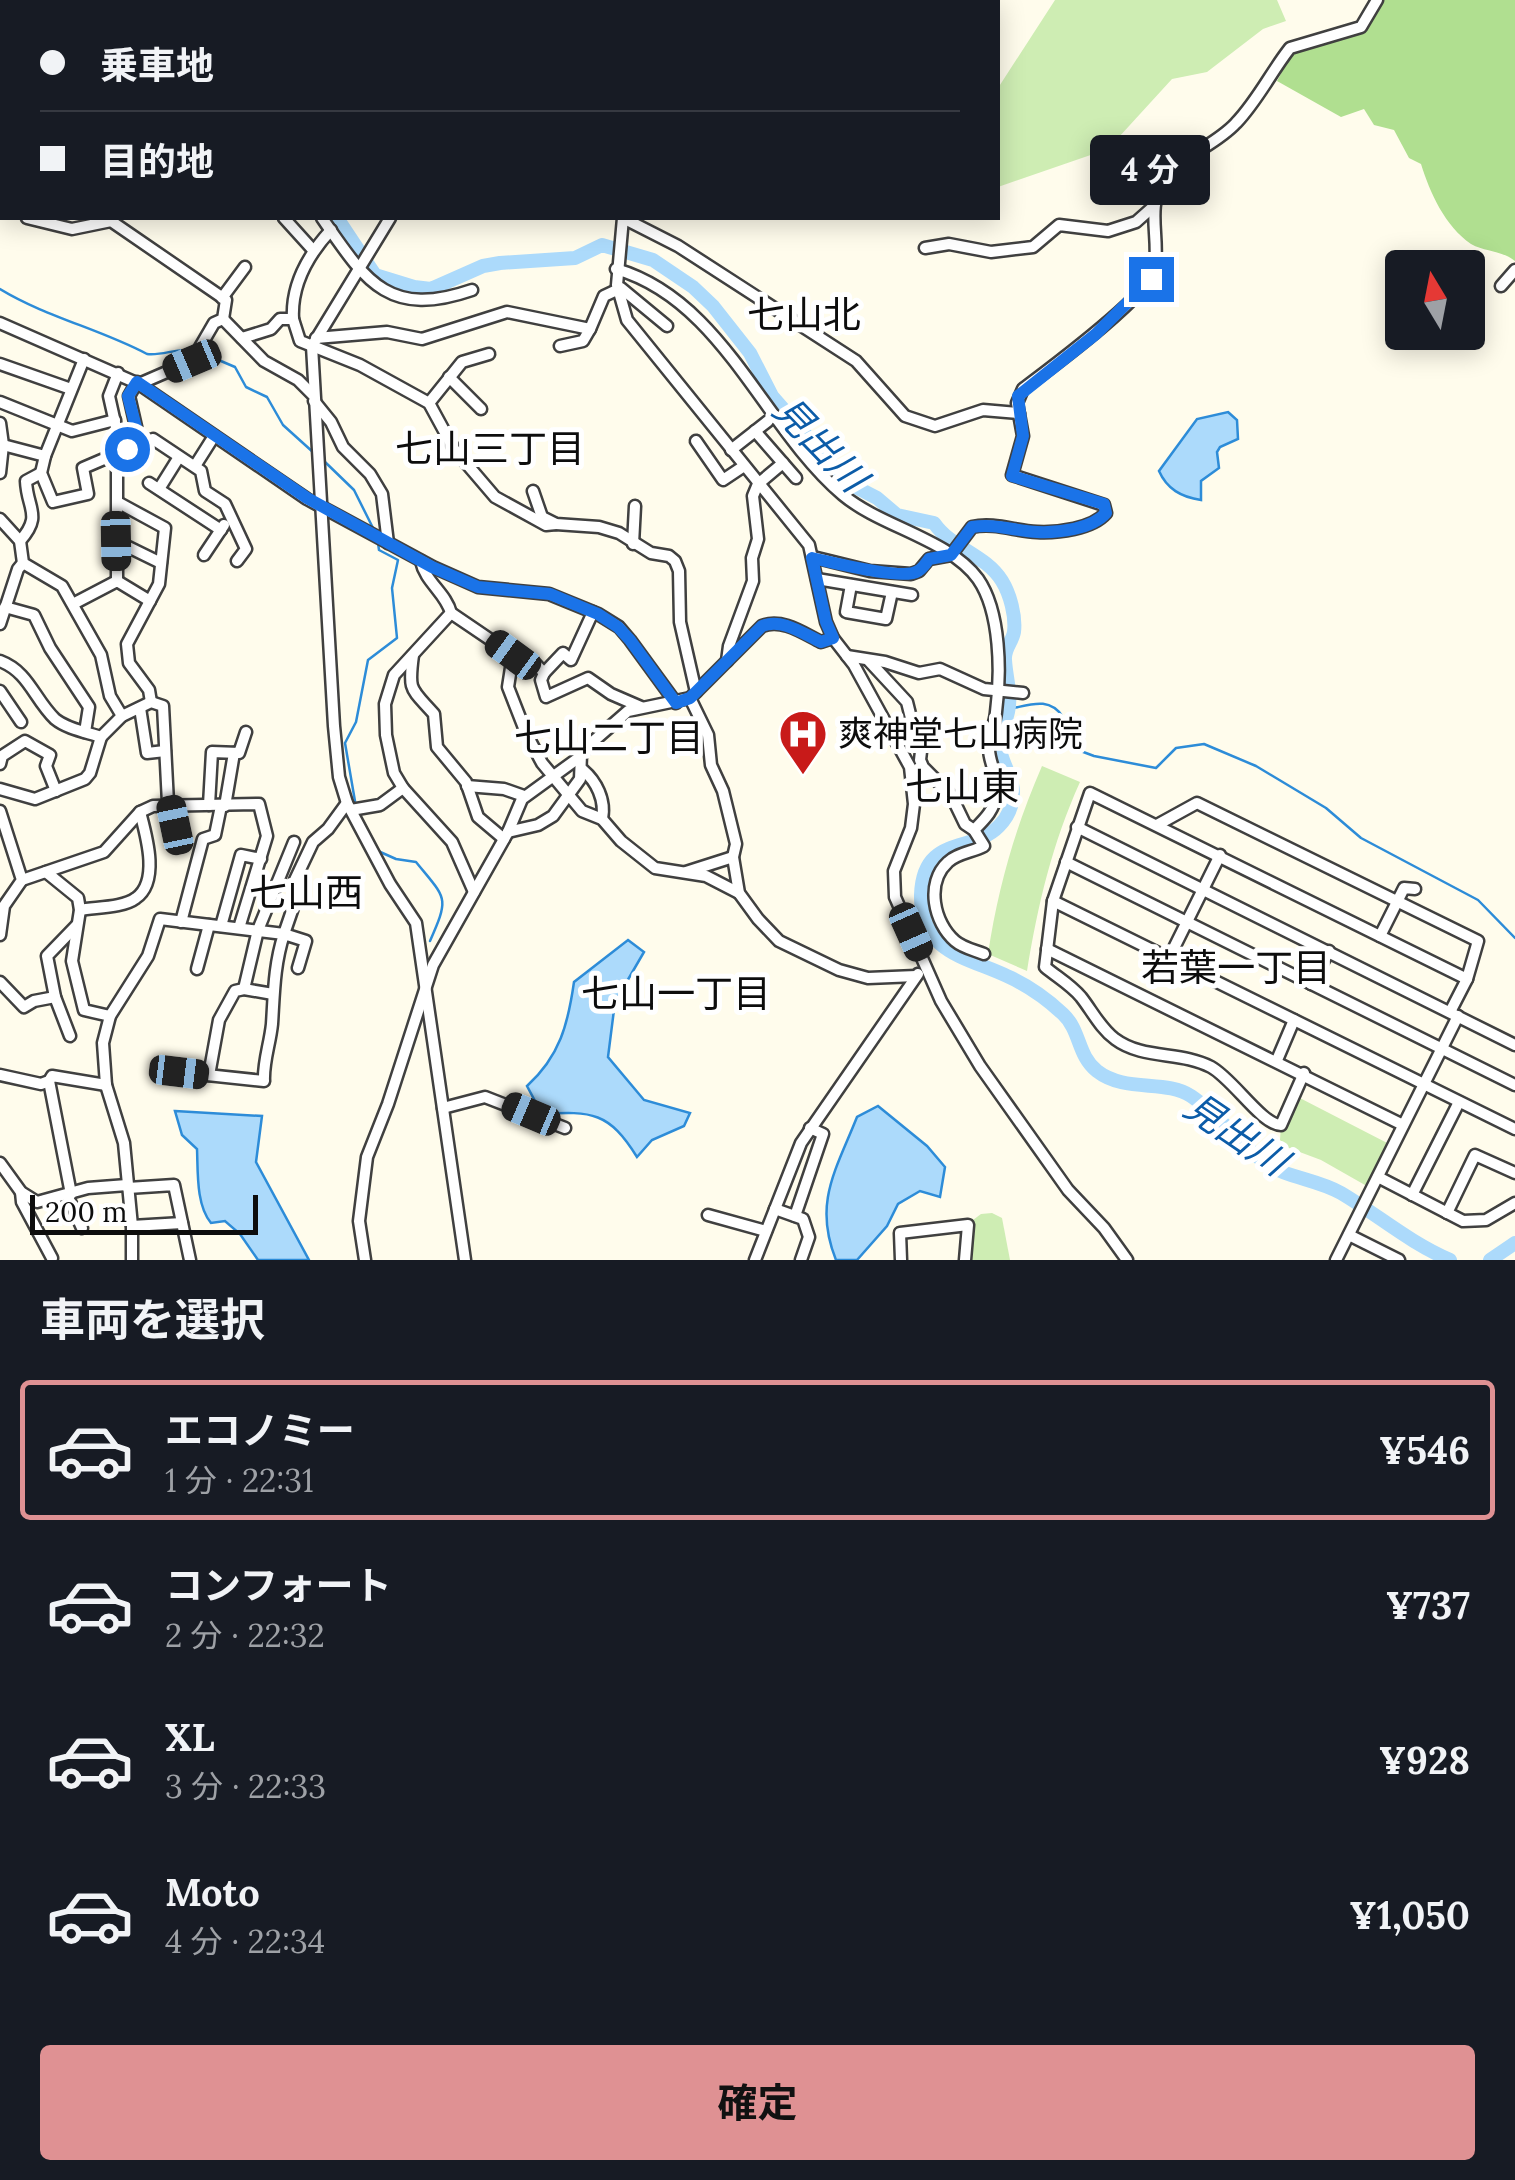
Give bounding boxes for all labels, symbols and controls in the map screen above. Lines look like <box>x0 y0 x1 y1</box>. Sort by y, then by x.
text: 乗車地 <box>100 41 214 89</box>
callout: 4 分 <box>1091 134 1211 204</box>
text: 目的地 <box>100 137 214 185</box>
text: 4 分 <box>1121 149 1179 190</box>
north arrow <box>1385 250 1485 350</box>
map controls <box>1385 250 1485 350</box>
route end <box>1129 257 1174 302</box>
district label: 七山北 <box>747 290 861 338</box>
car <box>159 335 225 387</box>
water label: 見出川 <box>764 386 880 504</box>
district label: 七山三丁目 <box>395 424 585 472</box>
route start <box>105 427 150 472</box>
car <box>100 511 132 571</box>
car <box>480 625 546 685</box>
hospital icon: 爽神堂七山病院 <box>777 708 829 776</box>
place label: 爽神堂七山病院 <box>838 711 1083 756</box>
district label: 七山二丁目 <box>514 713 704 761</box>
district label: 七山東 <box>905 762 1019 810</box>
car <box>154 793 196 857</box>
district label: 七山西 <box>249 868 363 916</box>
car <box>885 898 937 966</box>
district label: 若葉一丁目 <box>1141 943 1331 991</box>
district label: 七山一丁目 <box>581 969 771 1017</box>
car <box>147 1053 211 1091</box>
water label: 見出川 <box>1176 1081 1301 1187</box>
car <box>498 1088 564 1140</box>
scale bar <box>30 1190 258 1234</box>
text: 200 m <box>45 1194 127 1230</box>
text: 車両を選択 <box>40 1291 265 1348</box>
icon: car <box>45 1405 135 1495</box>
text: エコノミー <box>165 1406 355 1454</box>
text: ¥546 <box>1379 1426 1470 1474</box>
text: 1 分 · 22:31 <box>165 1460 314 1501</box>
icon: car <box>45 1560 135 1650</box>
text: コンフォート <box>165 1561 392 1609</box>
text: ¥737 <box>1386 1581 1470 1629</box>
text: 2 分 · 22:32 <box>165 1615 325 1656</box>
text: XL <box>165 1713 215 1761</box>
icon: car <box>45 1715 135 1805</box>
text: ¥928 <box>1379 1736 1470 1784</box>
text: 3 分 · 22:33 <box>165 1766 326 1807</box>
text: Moto <box>165 1868 260 1916</box>
icon: car <box>45 1870 135 1960</box>
text: ¥1,050 <box>1349 1891 1470 1939</box>
text: 4 分 · 22:34 <box>165 1921 325 1962</box>
button: 確定 <box>40 2045 1475 2160</box>

